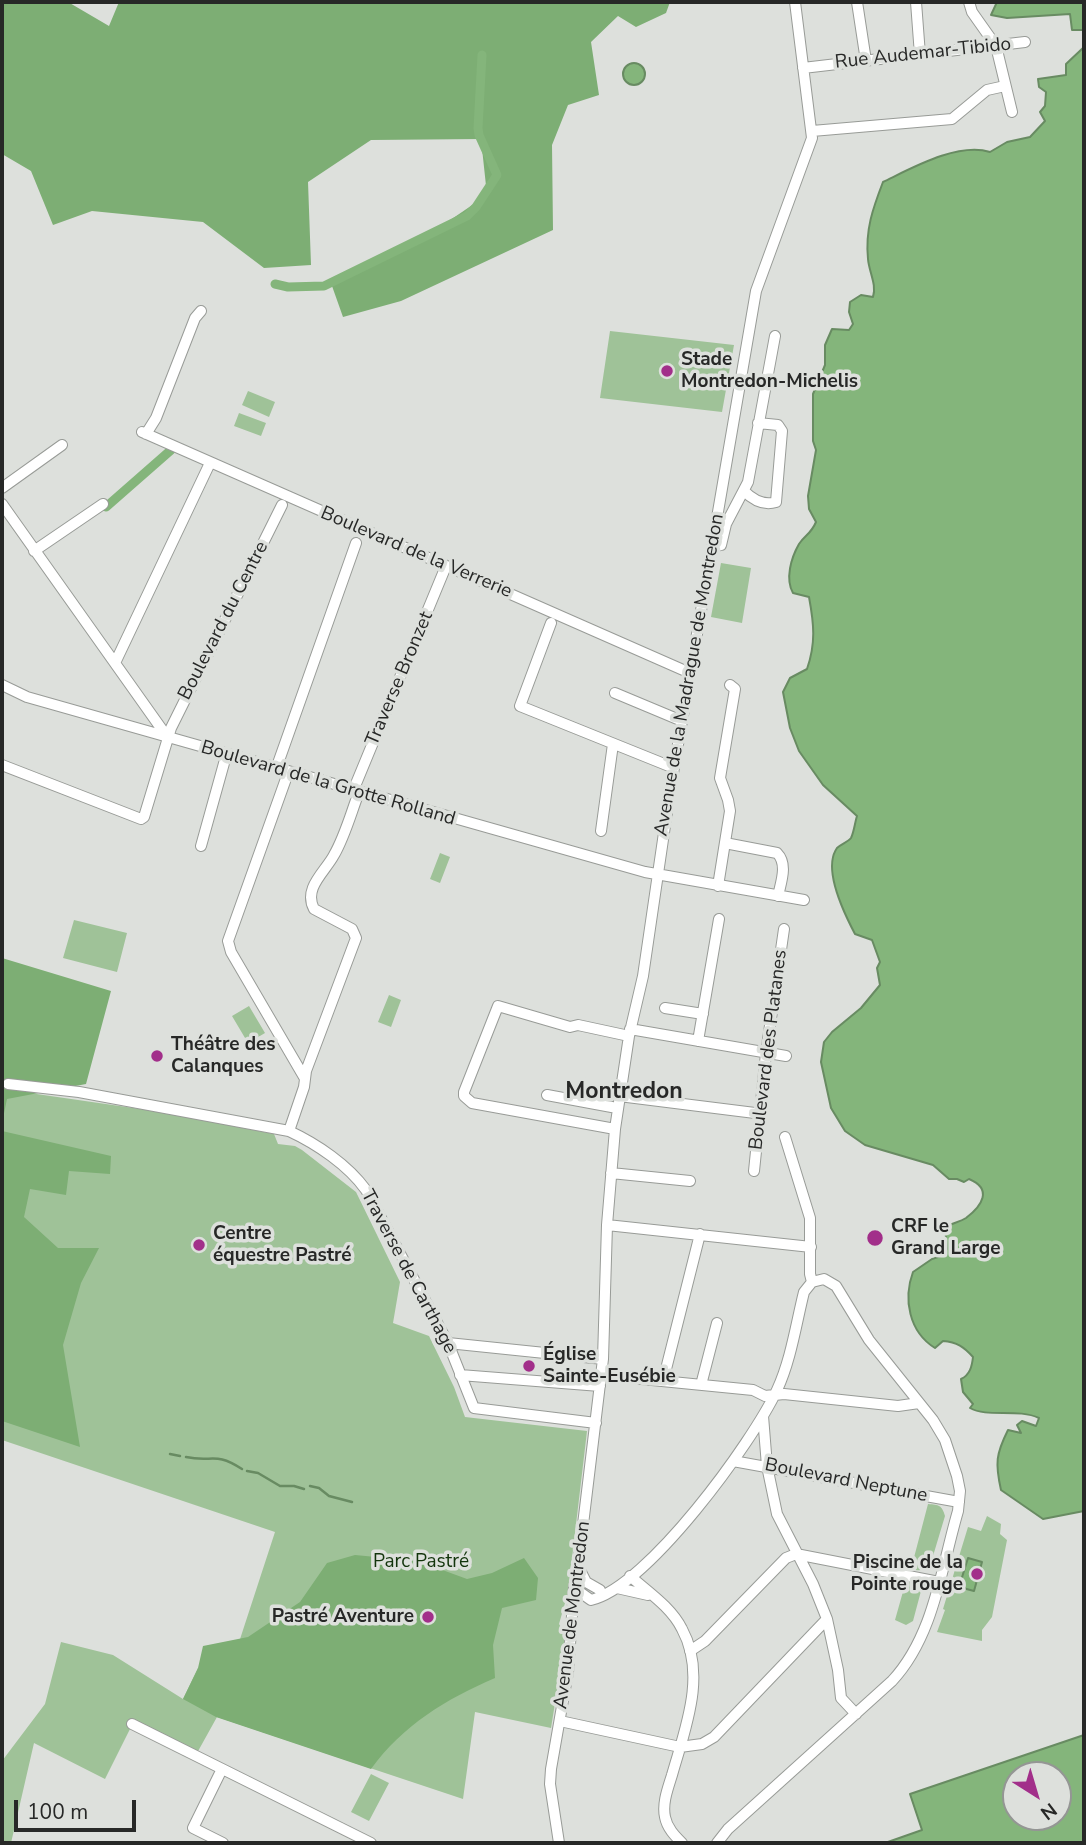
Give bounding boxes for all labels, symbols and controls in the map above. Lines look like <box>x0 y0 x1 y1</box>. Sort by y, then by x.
street label: Rue Audemar-Tibido <box>834 33 1012 75</box>
place label: Stade Montredon-Michelis <box>681 349 858 393</box>
marker: Stade Montredon-Michelis <box>659 363 675 379</box>
street label: Boulevard de la Verrerie <box>317 502 515 604</box>
street label: Avenue de la Madrague de Montredon <box>650 512 730 838</box>
street label: Boulevard du Centre <box>174 538 274 704</box>
street label: Traverse Bronzet <box>361 609 439 749</box>
street label: Boulevard de la Grotte Rolland <box>198 737 458 831</box>
street label: Boulevard des Platanes <box>745 949 793 1151</box>
place label: Théâtre des Calanques <box>171 1034 276 1078</box>
marker: Théâtre des Calanques <box>149 1048 165 1064</box>
district label: Montredon <box>565 1078 683 1106</box>
street label: Traverse de Carthage <box>355 1186 461 1358</box>
place label: CRF le Grand Large <box>891 1216 1001 1260</box>
place label: Centre équestre Pastré <box>213 1223 352 1267</box>
marker: CRF le Grand Large <box>865 1228 885 1248</box>
marker: Centre équestre Pastré <box>191 1237 207 1253</box>
place label: Église Sainte-Eusébie <box>543 1344 676 1388</box>
marker: Église Sainte-Eusébie <box>521 1358 537 1374</box>
street label: Boulevard Neptune <box>763 1454 929 1508</box>
street label: Avenue de Montredon <box>550 1520 596 1710</box>
park label: Parc Pastré <box>373 1551 469 1573</box>
place label: Piscine de la Pointe rouge <box>851 1552 963 1596</box>
marker: Piscine de la Pointe rouge <box>969 1566 985 1582</box>
place label: Pastré Aventure <box>272 1606 414 1628</box>
marker: Pastré Aventure <box>420 1609 436 1625</box>
north arrow <box>1002 1761 1072 1831</box>
scale bar <box>18 1786 140 1830</box>
text: N <box>1035 1797 1062 1826</box>
text: 100 m <box>27 1798 88 1826</box>

